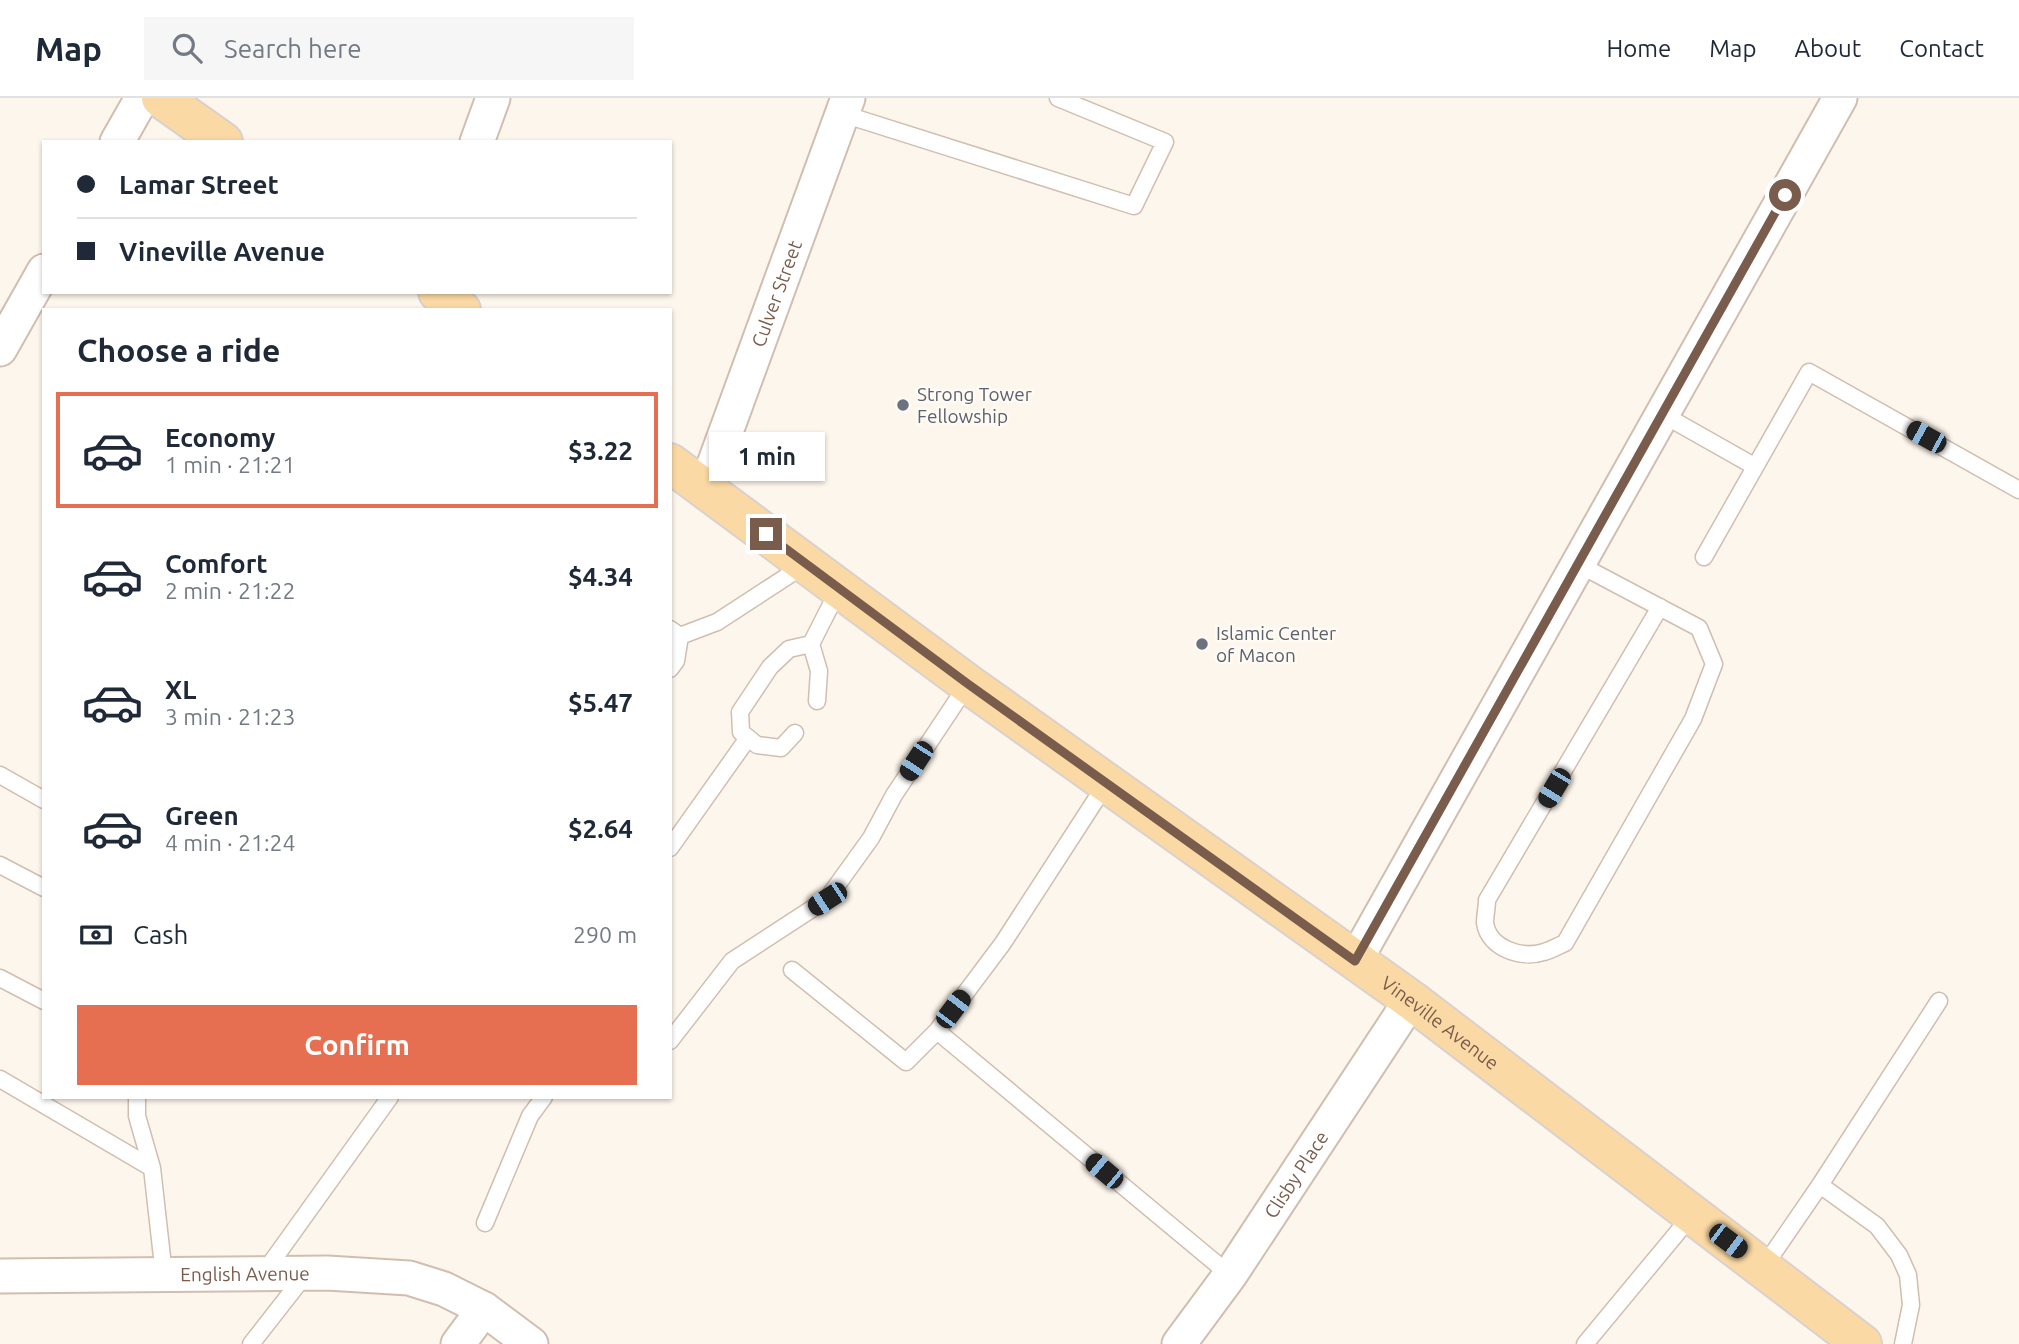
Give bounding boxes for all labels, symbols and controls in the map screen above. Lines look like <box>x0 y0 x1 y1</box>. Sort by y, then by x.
search box <box>144 17 634 80</box>
icon: search <box>168 29 206 67</box>
text: Map <box>35 30 102 67</box>
text: Search here <box>224 34 362 63</box>
text: Home <box>1606 35 1671 62</box>
text: Map <box>1709 35 1756 62</box>
text: About <box>1794 35 1861 62</box>
text: Contact <box>1899 35 1984 62</box>
text: Lamar Street <box>119 170 279 199</box>
route start <box>1769 179 1801 211</box>
text: Vineville Avenue <box>119 237 325 266</box>
street label: Culver Street <box>747 237 806 350</box>
text: Choose a ride <box>77 332 280 368</box>
place label: Strong Tower Fellowship <box>917 383 1032 427</box>
marker: Strong Tower Fellowship <box>895 397 911 413</box>
car <box>1903 418 1950 456</box>
icon: car <box>81 419 144 482</box>
text: Economy <box>165 423 275 452</box>
callout: 1 min <box>708 432 824 482</box>
text: $3.22 <box>568 436 633 465</box>
text: 1 min <box>738 444 796 469</box>
text: 1 min · 21:21 <box>165 452 296 477</box>
route end <box>750 518 782 550</box>
icon: car <box>81 545 144 608</box>
text: Comfort <box>165 549 268 578</box>
text: $4.34 <box>568 562 633 591</box>
text: 2 min · 21:22 <box>165 578 296 603</box>
place label: Islamic Center of Macon <box>1216 622 1336 666</box>
marker: Islamic Center of Macon <box>1194 636 1210 652</box>
icon: car <box>81 671 144 734</box>
text: XL <box>165 675 196 704</box>
text: $5.47 <box>568 688 633 717</box>
text: 3 min · 21:23 <box>165 704 296 729</box>
car <box>896 738 937 784</box>
car <box>1535 765 1574 811</box>
icon: car <box>81 797 144 860</box>
text: Green <box>165 801 239 830</box>
text: $2.64 <box>568 814 633 843</box>
text: 4 min · 21:24 <box>165 830 296 855</box>
car <box>804 879 851 919</box>
icon: cash <box>77 916 115 954</box>
text: Cash <box>133 920 188 949</box>
text: 290 m <box>573 922 637 947</box>
street label: Vineville Avenue <box>1377 971 1503 1074</box>
car <box>932 986 975 1032</box>
button: Confirm <box>77 1005 637 1085</box>
street label: Clisby Place <box>1260 1127 1333 1222</box>
car <box>1082 1149 1127 1193</box>
car <box>1705 1220 1752 1262</box>
street label: English Avenue <box>180 1262 310 1285</box>

